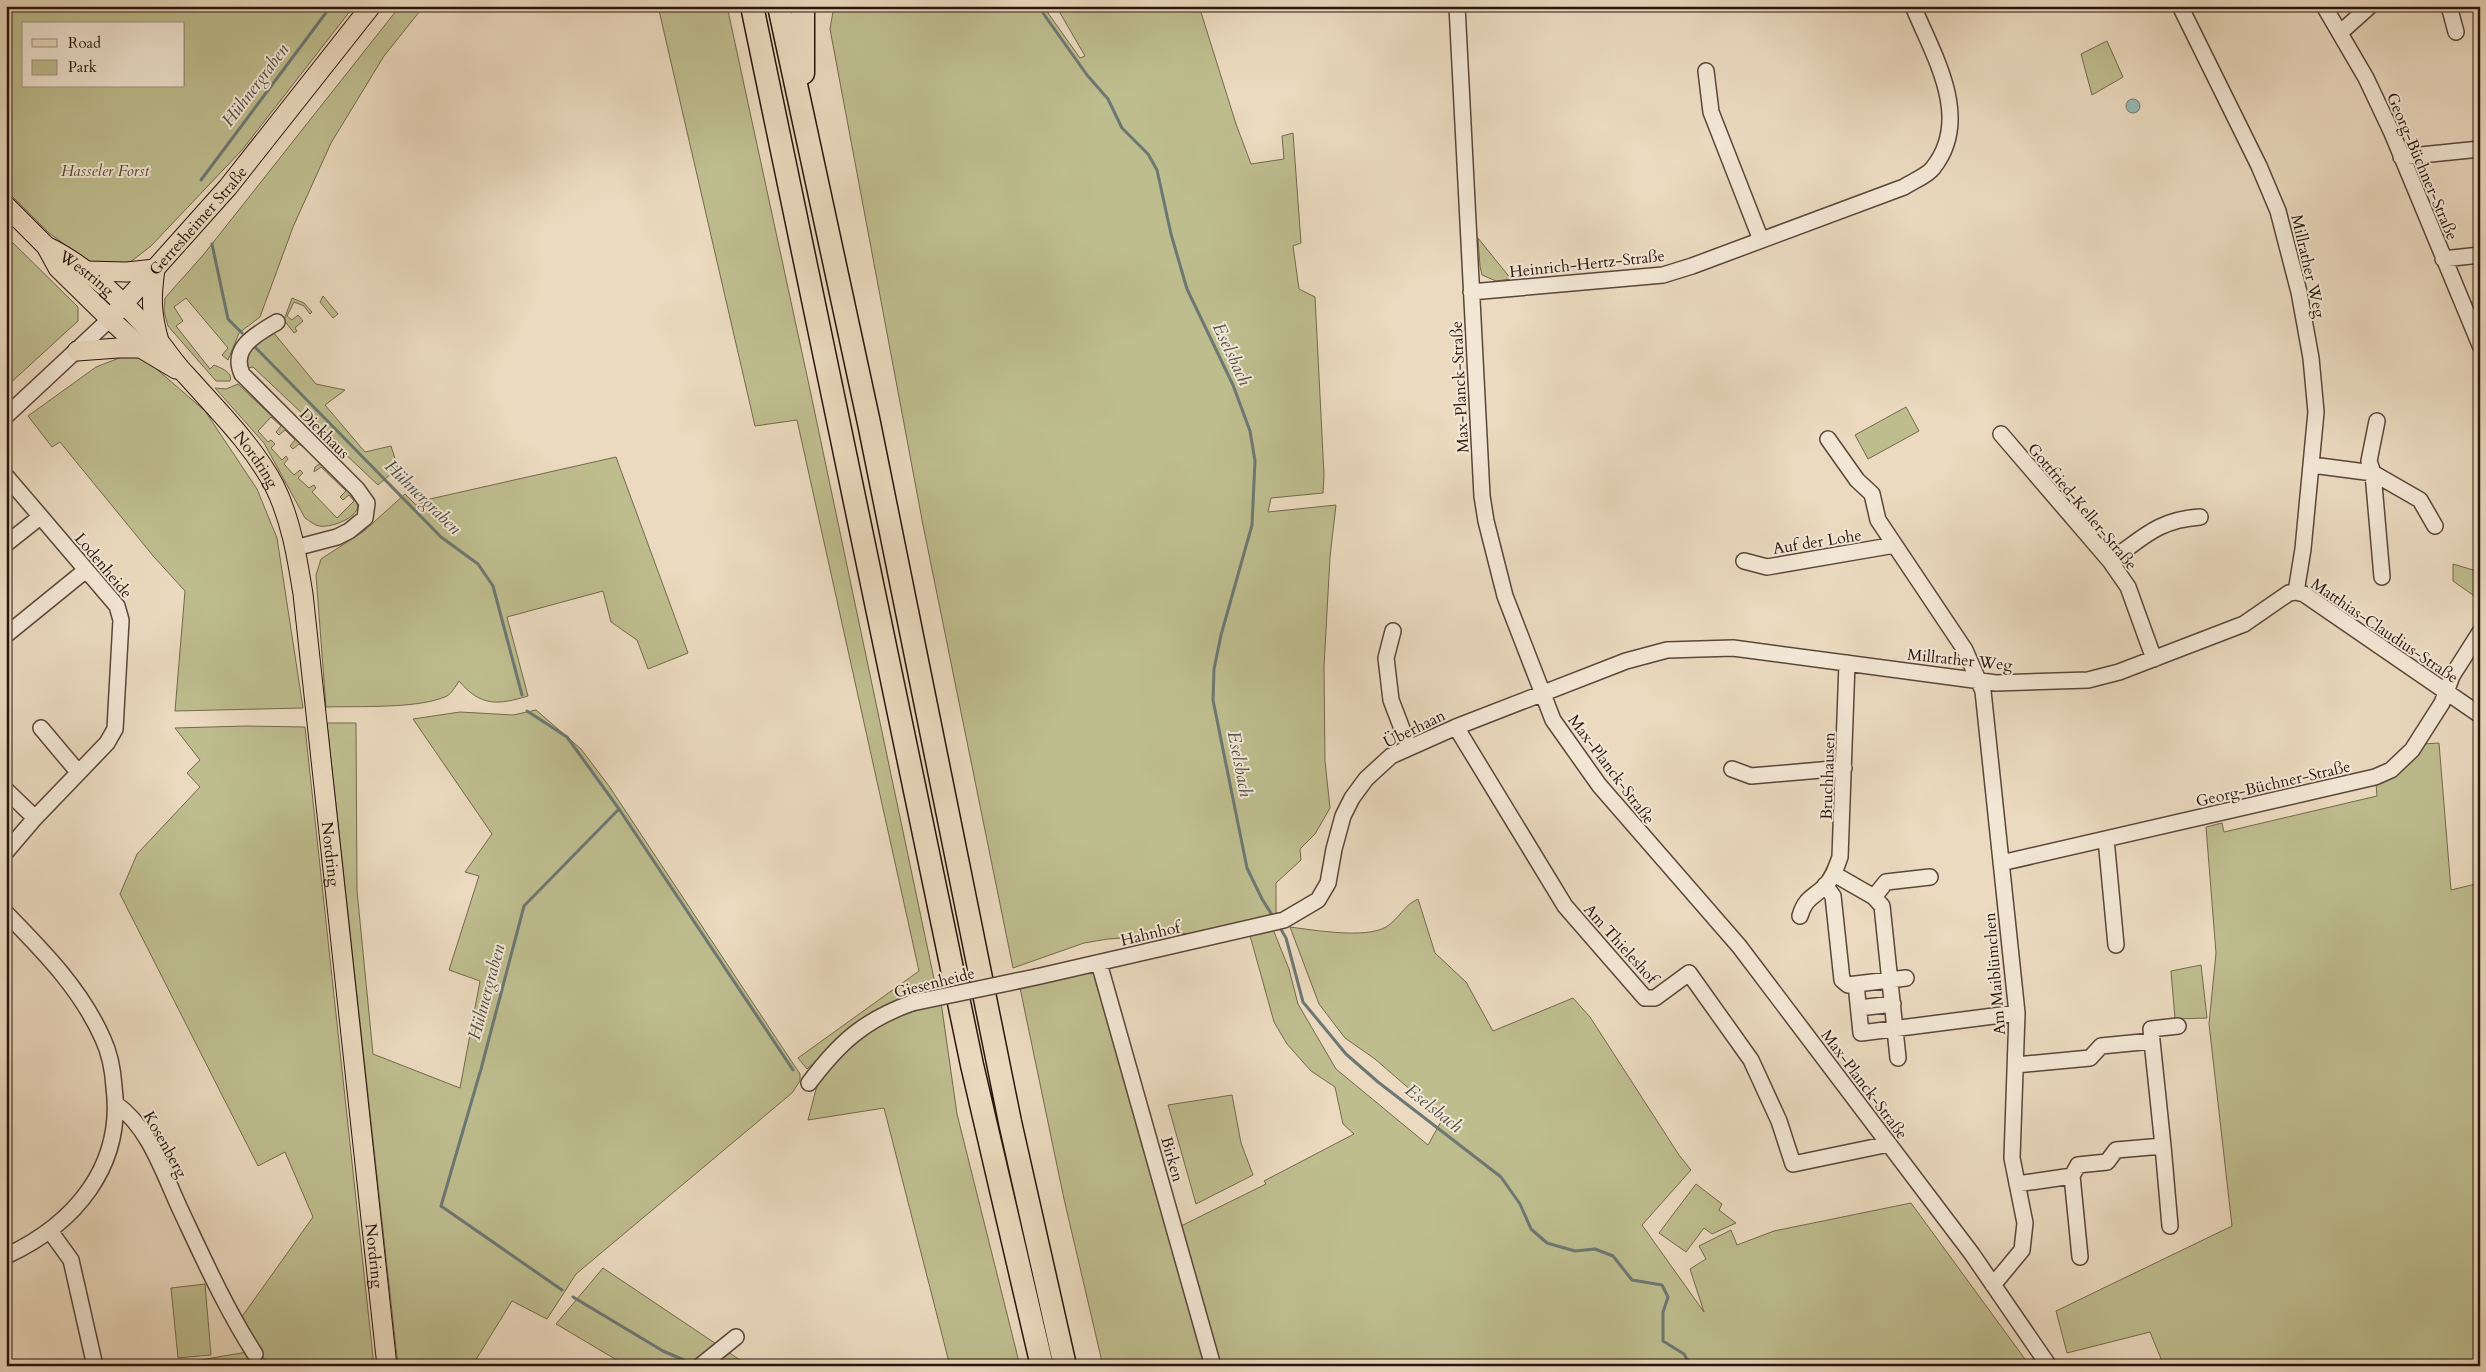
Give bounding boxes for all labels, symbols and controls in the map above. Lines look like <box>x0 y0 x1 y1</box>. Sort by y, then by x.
legend <box>22 22 185 88</box>
text: Road <box>68 33 101 53</box>
water label: Hühnergraben <box>216 39 295 132</box>
text: Park <box>68 57 97 77</box>
street label: Georg-Büchner-Straße <box>2381 89 2463 243</box>
park label: Hasseler Forst <box>61 160 149 182</box>
street label: Gerresheimer Straße <box>144 162 252 280</box>
street label: Millrather Weg <box>2285 212 2331 320</box>
street label: Westring <box>54 245 119 301</box>
street label: Heinrich-Hertz-Straße <box>1508 245 1666 283</box>
water label: Eselsbach <box>1206 319 1257 390</box>
street label: Max-Planck-Straße <box>1446 320 1474 454</box>
street label: Diekhaus <box>294 404 354 464</box>
street label: Nordring <box>228 426 283 492</box>
street label: Gottfried-Keller-Straße <box>2022 438 2142 575</box>
water label: Hühnergraben <box>379 454 467 540</box>
street label: Auf der Lohe <box>1771 524 1863 560</box>
street label: Lodenheide <box>69 528 137 603</box>
street label: Matthias-Claudius-Straße <box>2306 573 2463 689</box>
street label: Millrather Weg <box>1906 644 2014 676</box>
street label: Überhaan <box>1380 704 1449 753</box>
street label: Max-Planck-Straße <box>1563 710 1660 829</box>
water label: Eselsbach <box>1221 729 1258 800</box>
street label: Bruchhausen <box>1815 732 1841 820</box>
street label: Georg-Büchner-Straße <box>2194 755 2353 812</box>
street label: Nordring <box>316 821 345 888</box>
street label: Am Thieleshof <box>1578 899 1664 991</box>
street label: Am Maiblümchen <box>1979 912 2011 1036</box>
street label: Hahnhof <box>1118 916 1185 951</box>
water label: Hühnergraben <box>462 941 511 1043</box>
street label: Giesenheide <box>892 962 977 1004</box>
street label: Max-Planck-Straße <box>1816 1025 1913 1144</box>
water label: Eselsbach <box>1400 1078 1468 1139</box>
street label: Kosenberg <box>138 1107 192 1182</box>
street label: Birken <box>1155 1134 1189 1184</box>
street label: Nordring <box>360 1222 388 1289</box>

